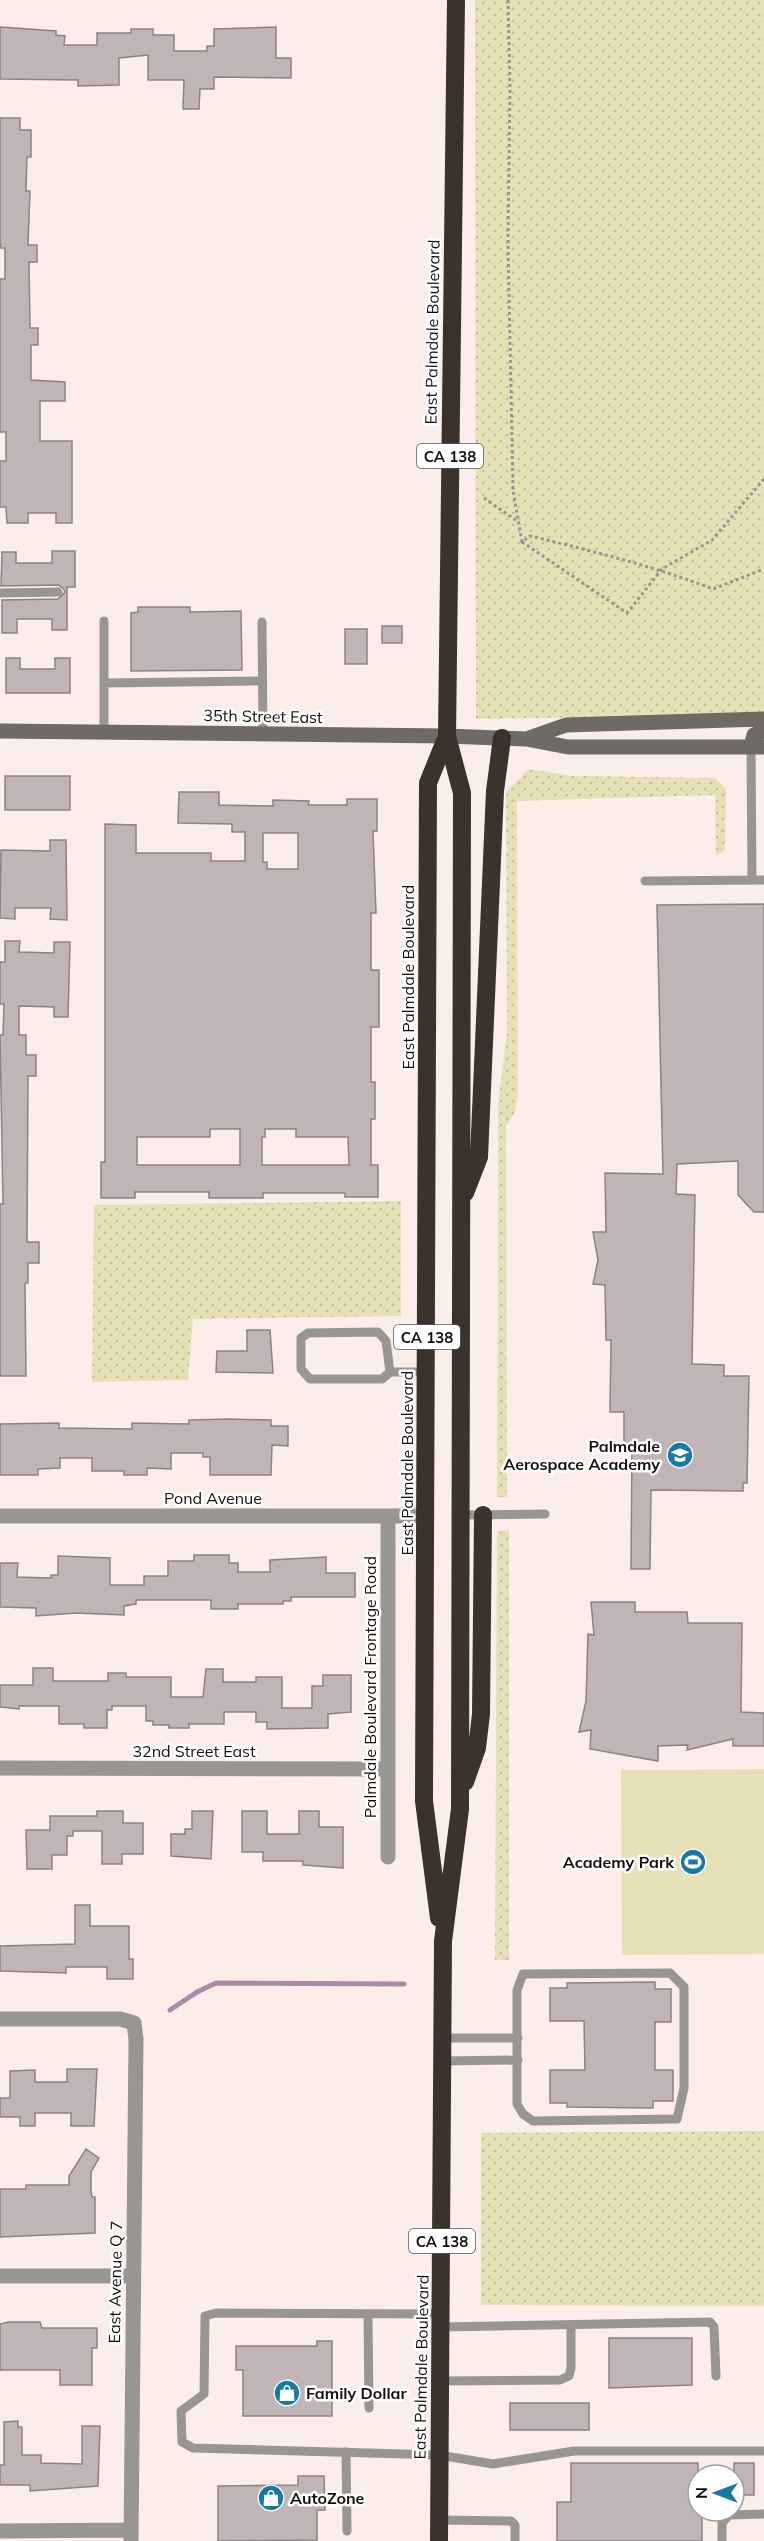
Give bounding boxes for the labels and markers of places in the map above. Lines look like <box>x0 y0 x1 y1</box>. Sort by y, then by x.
place label: Palmdale Aerospace Academy <box>503 1436 660 1474</box>
school or university icon: Palmdale Aerospace Academy <box>665 1440 695 1470</box>
sports icon: Academy Park <box>678 1847 708 1877</box>
place label: Academy Park <box>563 1852 675 1872</box>
shop icon: Family Dollar <box>272 2378 302 2408</box>
place label: Family Dollar <box>306 2383 407 2403</box>
shop icon: AutoZone <box>256 2483 286 2513</box>
place label: AutoZone <box>290 2488 365 2508</box>

